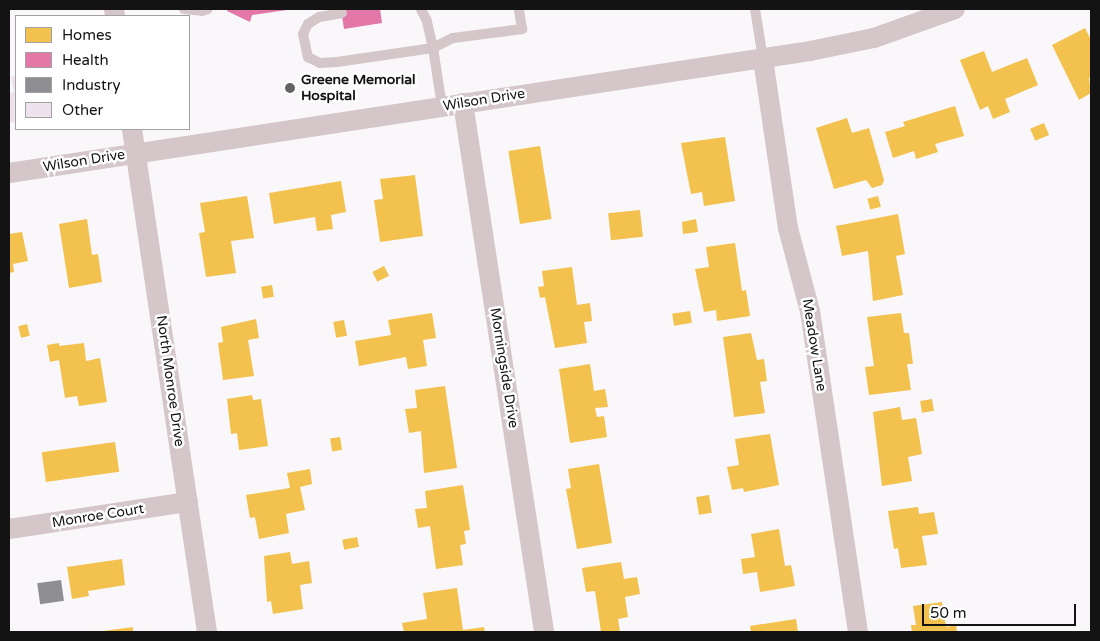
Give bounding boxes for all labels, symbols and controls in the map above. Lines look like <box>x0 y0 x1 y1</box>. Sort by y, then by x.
legend <box>15 15 190 130</box>
text: Homes <box>62 26 112 44</box>
text: Health <box>62 51 109 69</box>
place label: Greene Memorial Hospital <box>301 72 416 104</box>
text: Industry <box>62 76 121 94</box>
marker: Greene Memorial Hospital <box>283 81 297 95</box>
street label: Wilson Drive <box>442 85 526 115</box>
text: Other <box>62 101 103 119</box>
street label: Wilson Drive <box>42 146 126 176</box>
street label: Meadow Lane <box>798 298 830 392</box>
street label: Morningside Drive <box>486 307 522 429</box>
street label: North Monroe Drive <box>152 314 188 448</box>
street label: Monroe Court <box>51 500 145 532</box>
scale bar <box>925 594 1079 626</box>
text: 50 m <box>930 604 967 622</box>

